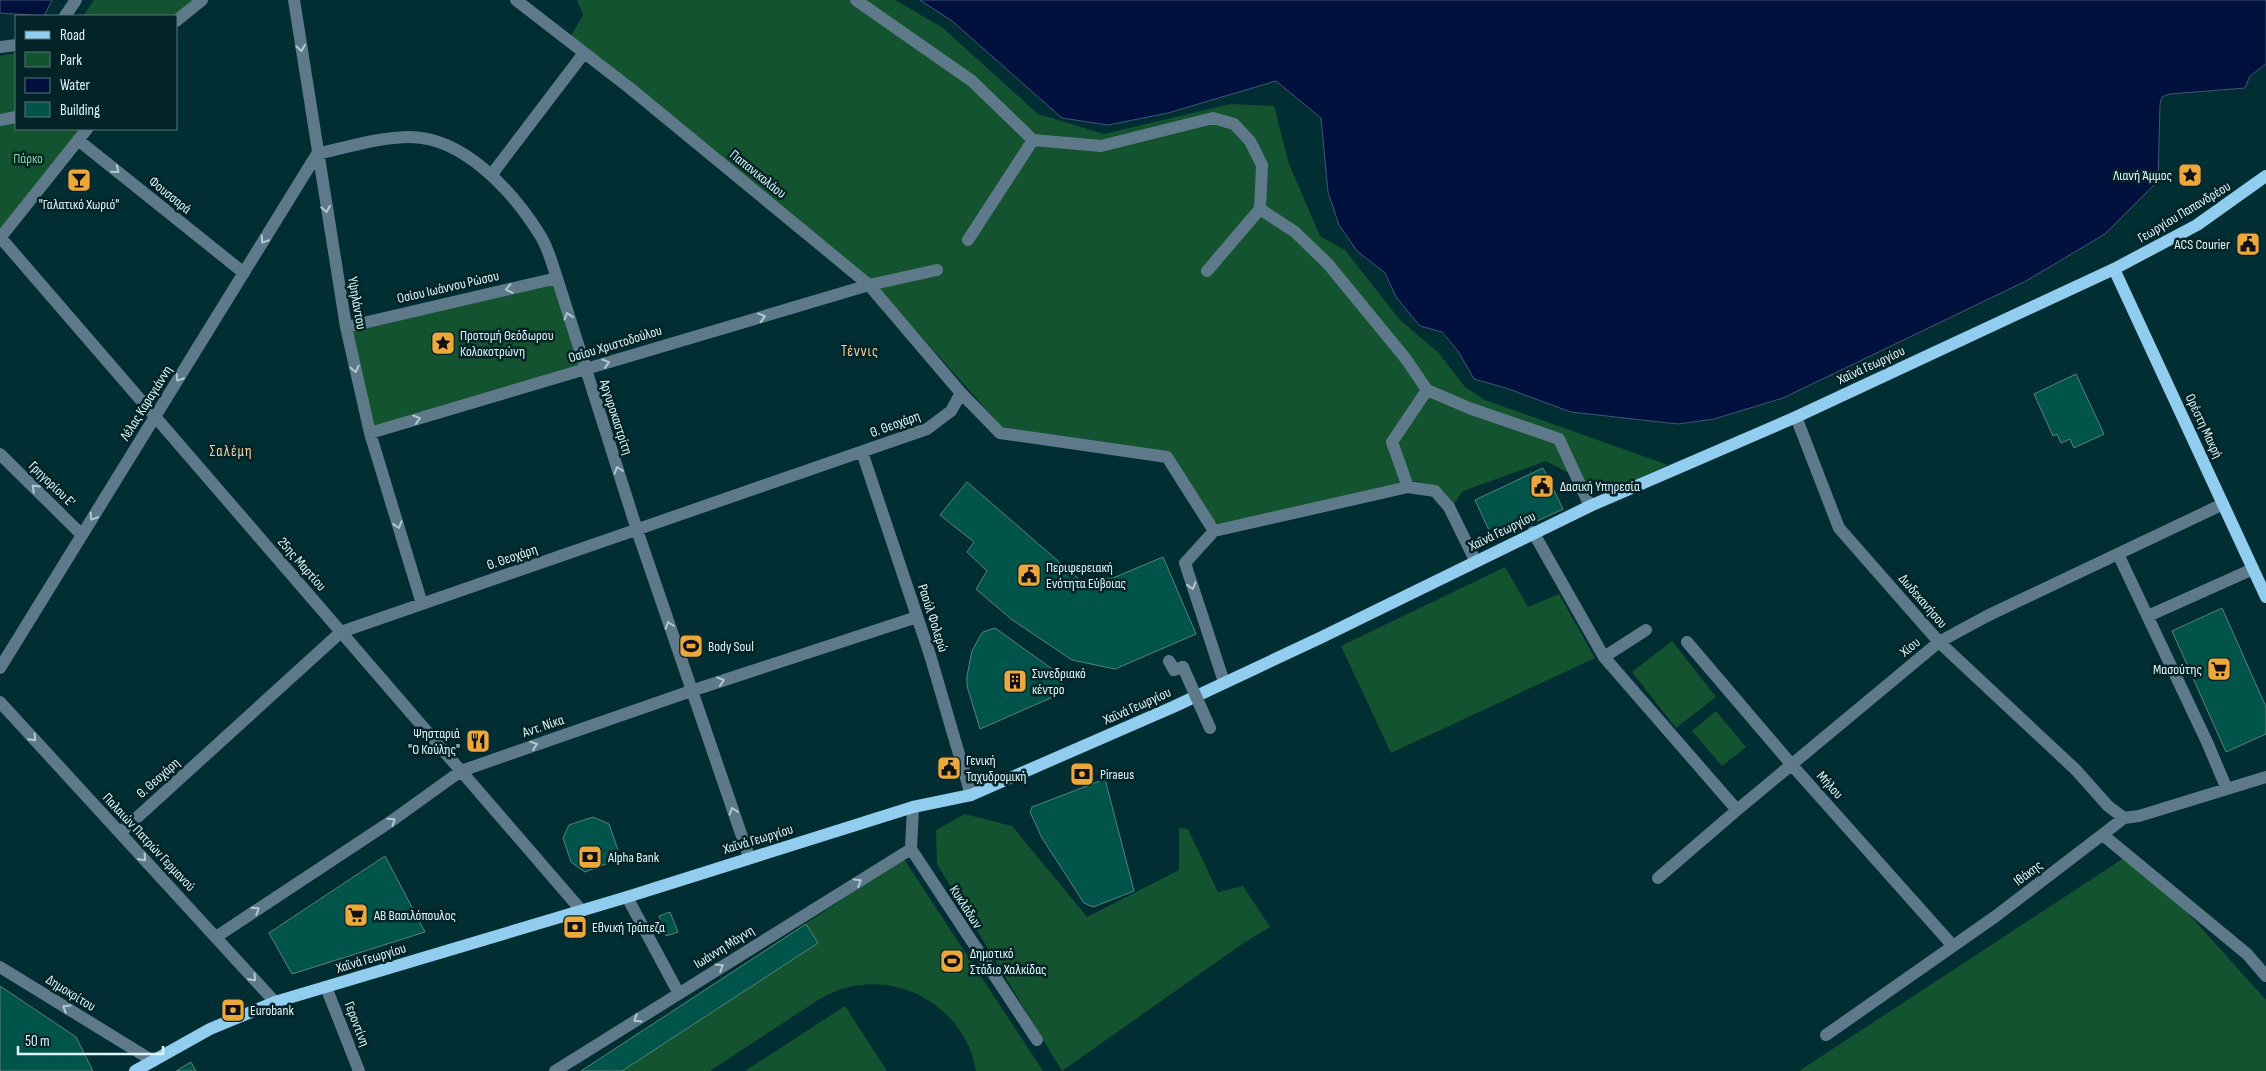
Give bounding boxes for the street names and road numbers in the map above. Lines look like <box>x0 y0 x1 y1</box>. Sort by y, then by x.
street label: Παπανικολάου <box>726 146 790 202</box>
street label: Φουσσαρά <box>145 173 195 217</box>
street label: Γεωργίου Παπανδρέου <box>2134 178 2234 246</box>
street label: Οσίου Ιωάννου Ρώσου <box>395 267 501 307</box>
street label: Υψηλάντου <box>344 275 370 331</box>
street label: Οσίου Χριστοδούλου <box>566 322 664 366</box>
street label: Χαϊνά Γεωργίου <box>1834 342 1908 388</box>
street label: Λέλας Καραγιάννη <box>116 362 176 445</box>
street label: Αργυροκαστρίτη <box>596 376 636 457</box>
street label: Ορέστη Μακρή <box>2182 391 2226 461</box>
street label: Θ. Θεοχάρη <box>868 407 922 441</box>
street label: Γρηγορίου Ε' <box>25 458 79 510</box>
street label: Χαϊνά Γεωργίου <box>1465 507 1538 555</box>
street label: 25ης Μαρτίου <box>274 534 330 594</box>
street label: Θ. Θεοχάρη <box>485 540 539 574</box>
street label: Δωδεκανήσου <box>1895 571 1951 632</box>
street label: Ραούλ Φολερώ <box>914 582 952 654</box>
street label: Χίου <box>1896 634 1924 661</box>
street label: Χαϊνά Γεωργίου <box>1100 683 1174 729</box>
street label: Αντ. Νίκα <box>519 711 566 741</box>
street label: Θ. Θεοχάρη <box>133 754 183 802</box>
street label: Μήλου <box>1813 768 1847 802</box>
street label: Παλαιών Πατρών Γερμανού <box>99 789 199 895</box>
street label: Χαϊνά Γεωργίου <box>720 820 795 858</box>
street label: Ιθάκης <box>2010 857 2046 889</box>
street label: Κυκλάδων <box>946 882 987 932</box>
street label: Ιωάννη Μὰγνη <box>691 922 757 972</box>
street label: Χαϊνά Γεωργίου <box>333 939 408 977</box>
street label: Δημοκρίτου <box>43 971 99 1015</box>
street label: Γεροντίνη <box>341 999 373 1049</box>

